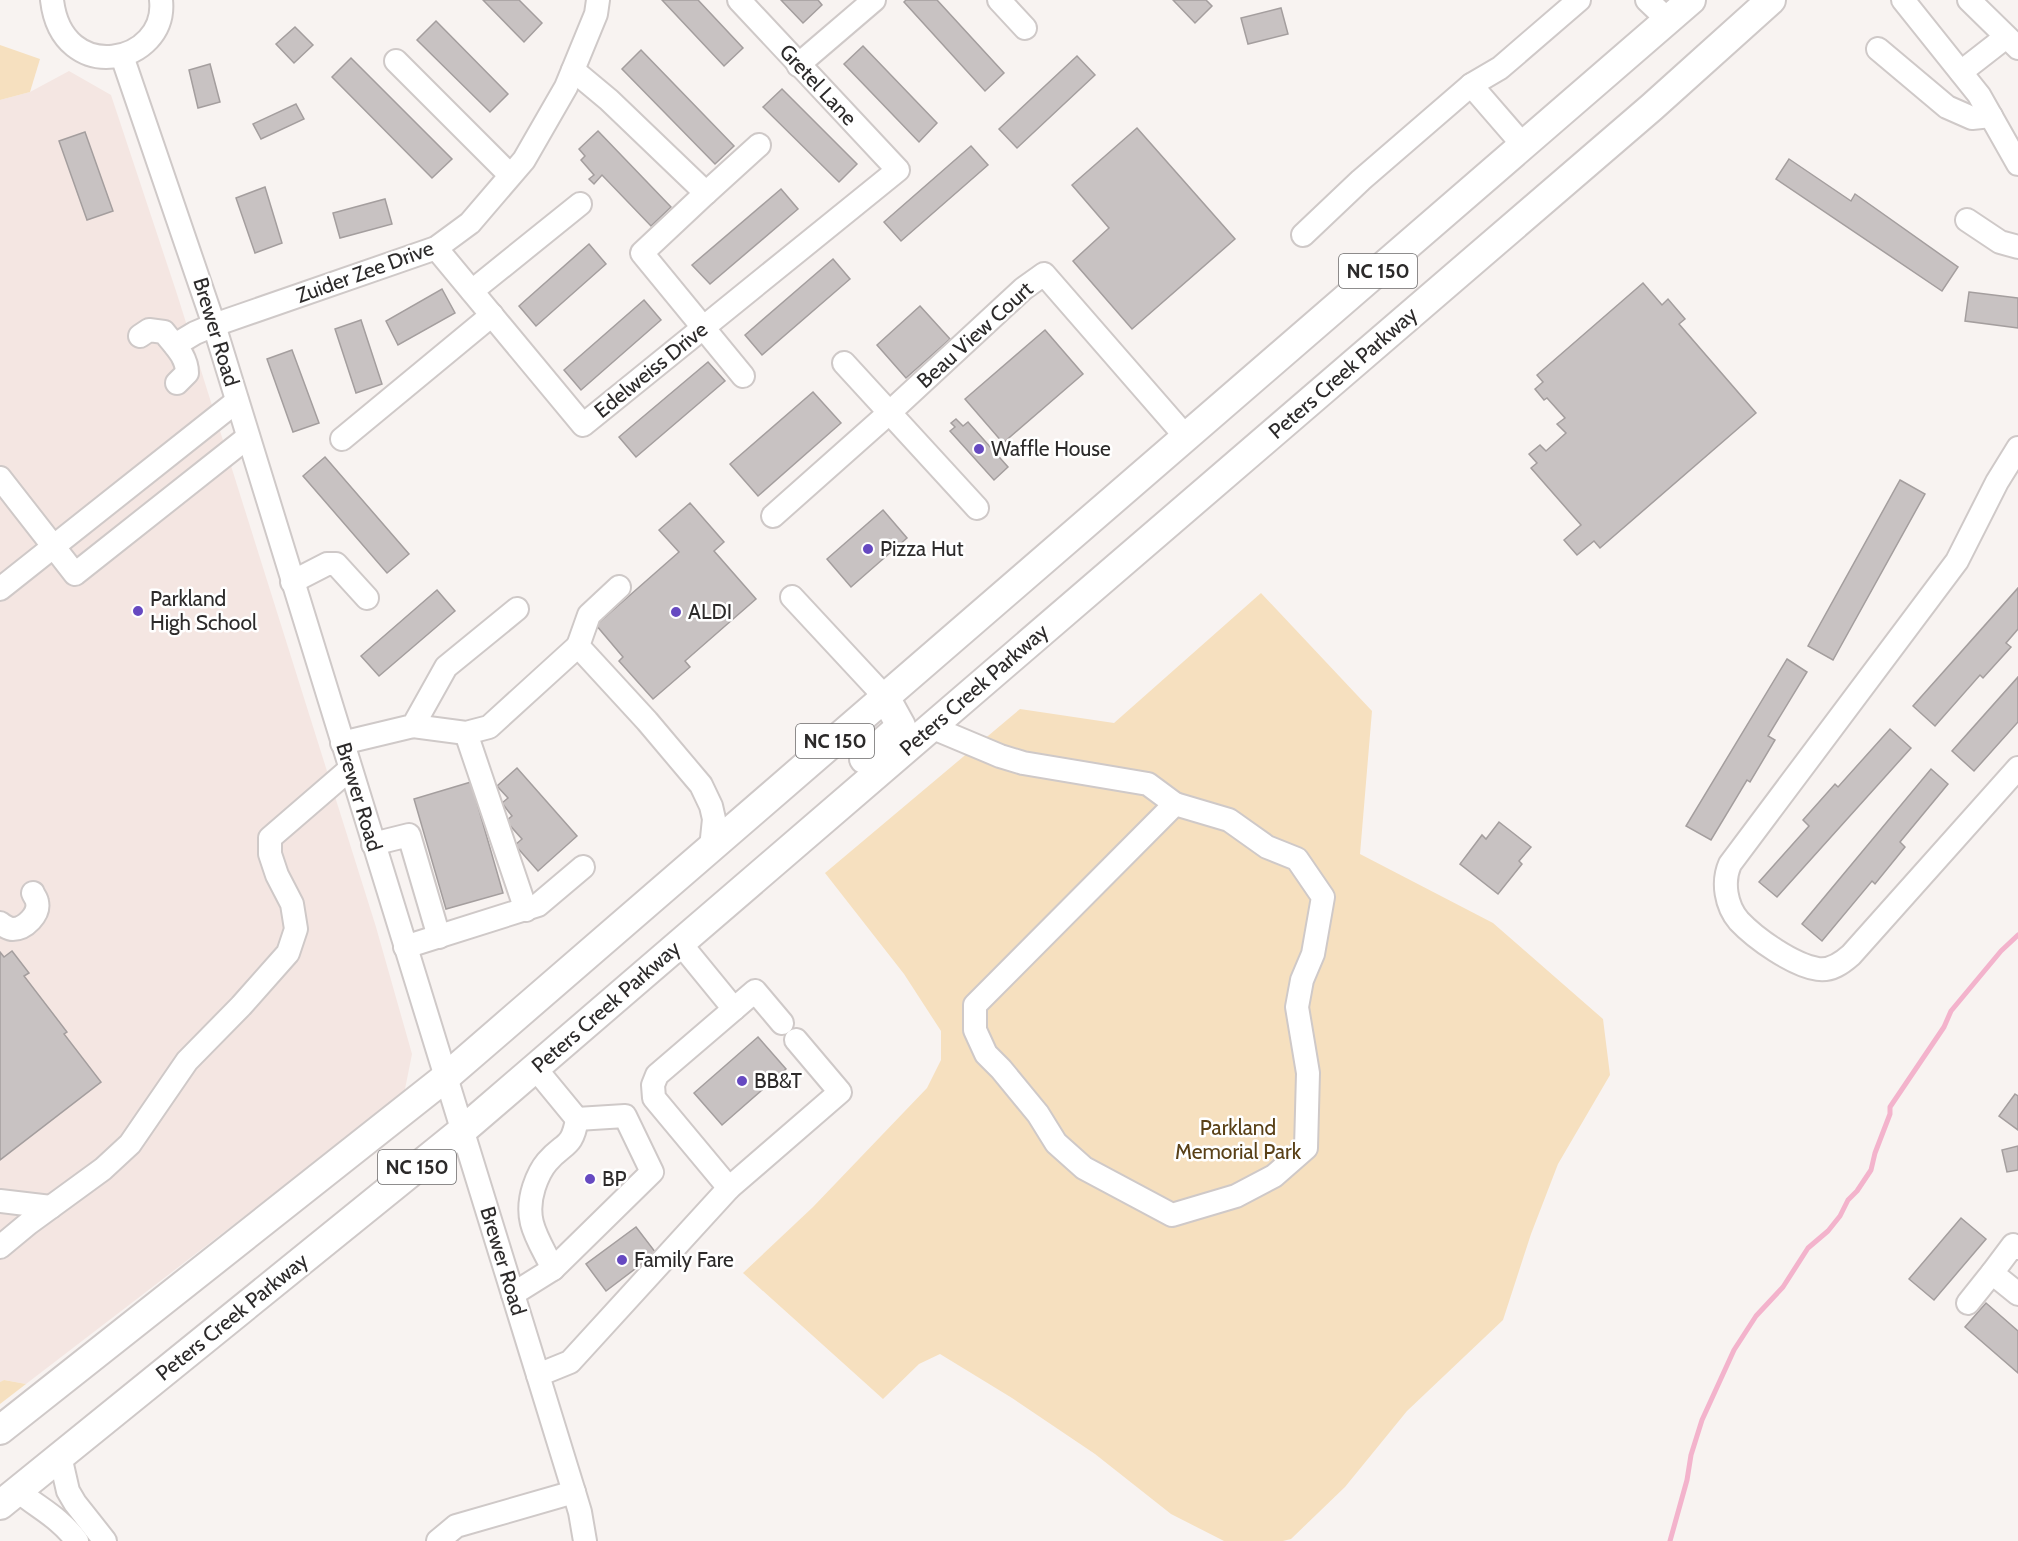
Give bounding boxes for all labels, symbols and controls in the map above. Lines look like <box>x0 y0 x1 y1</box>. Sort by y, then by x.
street label: Gretel Lane <box>775 39 862 131</box>
street label: Zuider Zee Drive <box>293 235 437 308</box>
road number: NC 150 <box>1339 254 1417 288</box>
street label: Brewer Road <box>188 274 245 389</box>
street label: Beau View Court <box>912 276 1038 393</box>
street label: Peters Creek Parkway <box>1263 301 1422 444</box>
street label: Edelweiss Drive <box>589 316 712 423</box>
place label: Waffle House <box>991 436 1111 461</box>
marker: Waffle House <box>972 442 986 456</box>
place label: Pizza Hut <box>880 536 964 561</box>
marker: Pizza Hut <box>861 542 875 556</box>
place label: Parkland High School <box>150 586 257 635</box>
place label: ALDI <box>688 599 732 624</box>
marker: Parkland High School <box>131 604 145 618</box>
marker: ALDI <box>669 605 683 619</box>
street label: Peters Creek Parkway <box>894 618 1053 761</box>
road number: NC 150 <box>796 724 874 758</box>
street label: Brewer Road <box>331 739 388 854</box>
street label: Peters Creek Parkway <box>526 935 685 1078</box>
place label: BB&T <box>754 1068 802 1093</box>
marker: BB&T <box>735 1074 749 1088</box>
park label: Parkland Memorial Park <box>1175 1115 1302 1164</box>
road number: NC 150 <box>378 1150 456 1184</box>
place label: BP <box>602 1166 627 1191</box>
marker: BP <box>583 1172 597 1186</box>
street label: Brewer Road <box>475 1203 532 1318</box>
street label: Peters Creek Parkway <box>151 1247 313 1386</box>
place label: Family Fare <box>634 1247 734 1272</box>
marker: Family Fare <box>615 1253 629 1267</box>

